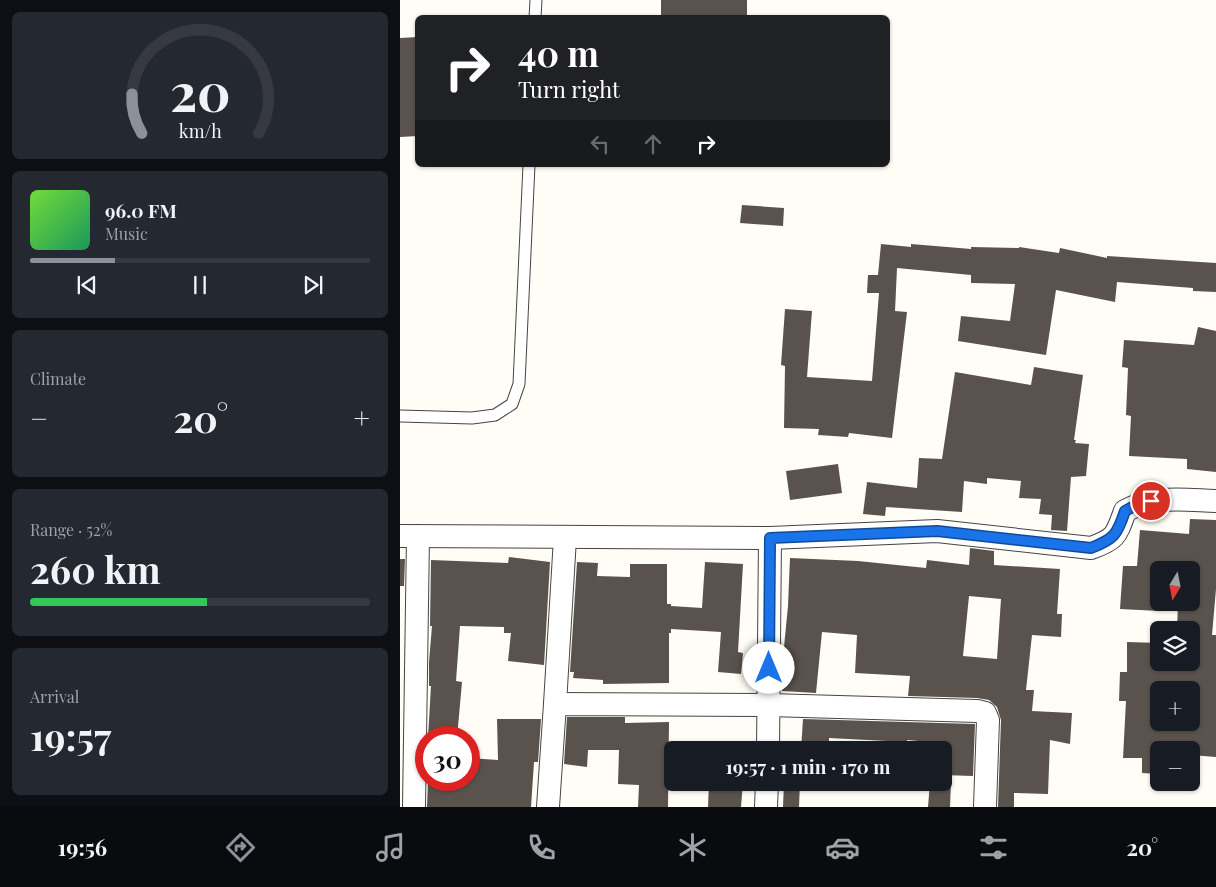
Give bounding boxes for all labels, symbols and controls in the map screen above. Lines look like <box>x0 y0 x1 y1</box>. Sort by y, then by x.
text: 40 m <box>518 29 599 76</box>
icon: right <box>435 35 500 100</box>
text: 20 <box>170 56 230 125</box>
text: Turn right <box>518 74 620 104</box>
text: km/h <box>179 119 222 142</box>
icon: left <box>586 130 614 158</box>
icon: ahead <box>639 130 667 158</box>
icon: right <box>692 130 720 158</box>
text: 96.0 FM <box>105 197 177 223</box>
text: Music <box>105 223 148 244</box>
icon: previous <box>73 271 101 299</box>
icon: pause <box>186 271 214 299</box>
icon: next <box>299 271 327 299</box>
text: Climate <box>30 368 86 389</box>
text: 20° <box>173 392 228 443</box>
text: − <box>30 399 48 436</box>
text: + <box>354 399 370 436</box>
pin <box>1130 480 1172 522</box>
icon: arrive <box>1137 487 1165 515</box>
text: Range · 52% <box>30 519 112 540</box>
text: 260 km <box>30 543 161 594</box>
north arrow <box>1150 561 1200 611</box>
map controls <box>1150 561 1200 791</box>
button: layers <box>1150 621 1200 671</box>
position arrow <box>742 641 794 693</box>
button: + <box>1150 681 1200 731</box>
text: Arrival <box>30 686 79 707</box>
text: 19:57 <box>30 710 111 761</box>
speed limit sign: 30 <box>415 726 480 791</box>
button: − <box>1150 741 1200 791</box>
text: 19:57 · 1 min · 170 m <box>726 753 890 779</box>
icon: directions <box>223 830 258 865</box>
icon: music <box>373 830 408 865</box>
icon: phone <box>524 830 559 865</box>
icon: climate <box>675 830 710 865</box>
icon: car <box>825 830 860 865</box>
icon: filters <box>976 830 1011 865</box>
text: 19:56 <box>58 832 107 862</box>
text: 20° <box>1126 832 1158 862</box>

